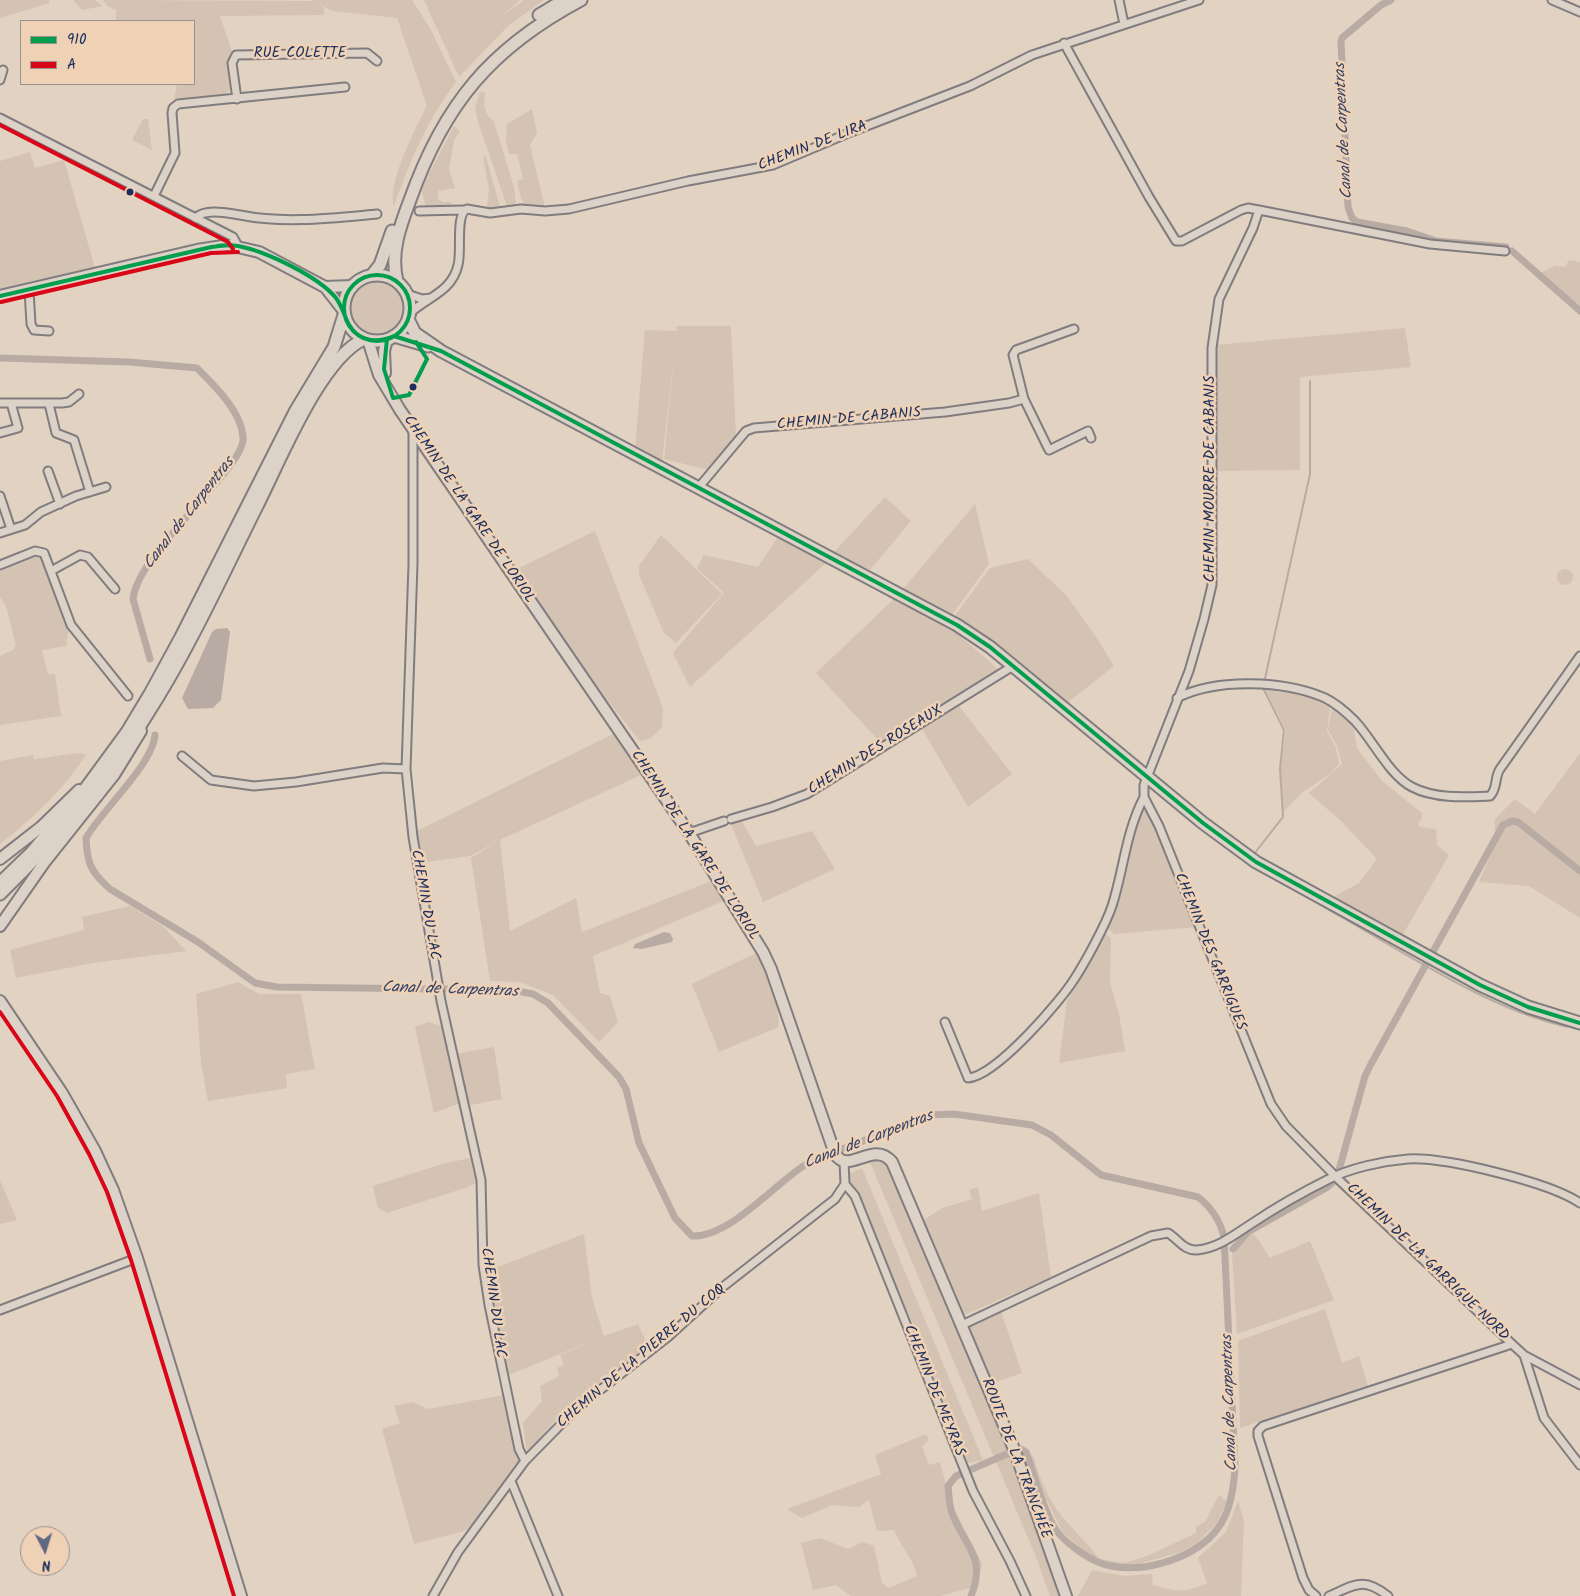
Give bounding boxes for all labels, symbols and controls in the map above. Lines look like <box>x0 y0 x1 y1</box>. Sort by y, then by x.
legend <box>20 20 195 85</box>
text: 910 <box>67 28 87 52</box>
street label: RUE COLETTE <box>254 45 346 63</box>
text: A <box>67 53 76 77</box>
water label: Canal de Carpentras <box>1332 62 1358 200</box>
street label: CHEMIN DE LIRA <box>756 118 870 176</box>
unlabelled marker <box>125 187 135 197</box>
street label: CHEMIN MOURRE DE CABANIS <box>1202 376 1220 582</box>
unlabelled marker <box>408 382 418 392</box>
street label: CHEMIN DE CABANIS <box>776 405 922 435</box>
street label: CHEMIN DE LA GARE DE LORIOL <box>398 413 538 607</box>
water label: Canal de Carpentras <box>140 454 240 574</box>
street label: CHEMIN DES ROSEAUX <box>805 702 947 800</box>
street label: CHEMIN DE LA GARE DE LORIOL <box>626 748 762 944</box>
street label: CHEMIN DU LAC <box>405 849 443 961</box>
street label: CHEMIN DES GARRIGUES <box>1169 871 1249 1033</box>
water label: Canal de Carpentras <box>381 979 519 1003</box>
water label: Canal de Carpentras <box>802 1108 936 1174</box>
street label: CHEMIN DE LA GARRIGUE NORD <box>1342 1180 1512 1346</box>
street label: CHEMIN DU LAC <box>475 1247 509 1359</box>
street label: CHEMIN DE LA PIERRE DU COQ <box>554 1281 730 1433</box>
street label: CHEMIN DE MEYRAS <box>898 1323 968 1459</box>
water label: Canal de Carpentras <box>1219 1334 1243 1472</box>
street label: ROUTE DE LA TRANCHÉE <box>976 1376 1054 1542</box>
north arrow <box>20 1526 70 1576</box>
text: N <box>41 1554 52 1576</box>

